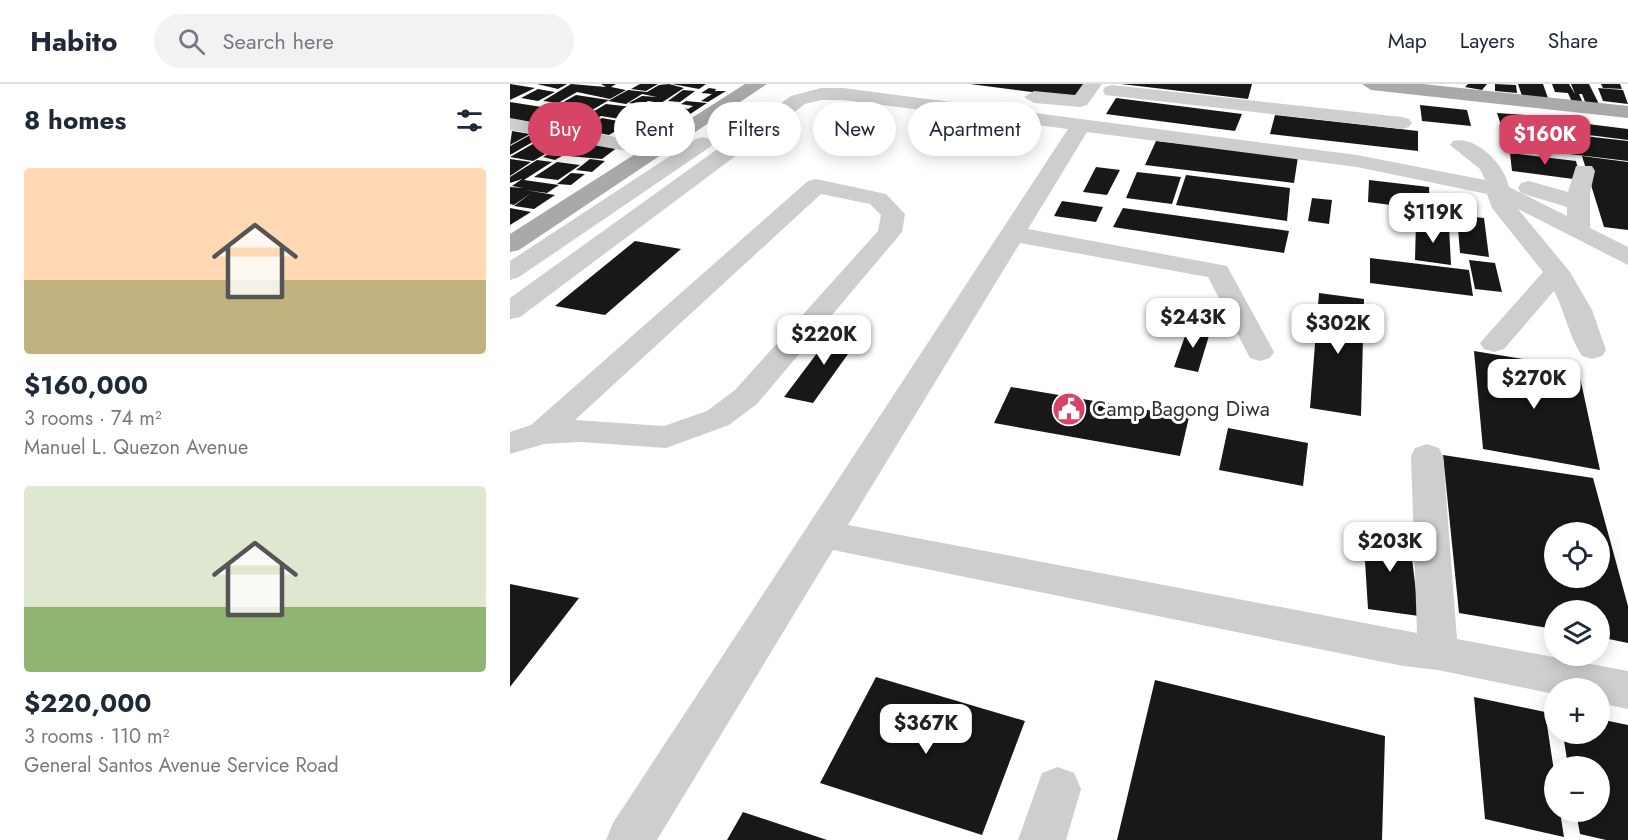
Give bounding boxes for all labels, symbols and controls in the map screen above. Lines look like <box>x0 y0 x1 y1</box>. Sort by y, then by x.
search box <box>154 14 574 68</box>
text: Habito <box>30 21 118 62</box>
icon: search <box>175 25 208 58</box>
text: Search here <box>223 25 334 57</box>
text: Map <box>1388 26 1427 56</box>
text: Layers <box>1460 26 1515 56</box>
text: Share <box>1548 26 1598 56</box>
text: 8 homes <box>24 101 126 139</box>
chip: Buy <box>528 102 602 156</box>
chip: Rent <box>614 102 695 156</box>
chip: Filters <box>707 102 801 156</box>
chip: New <box>813 102 896 156</box>
chip: Apartment <box>908 102 1041 156</box>
icon: filters <box>453 104 486 137</box>
pin: $160K <box>1503 115 1587 166</box>
text: $160K <box>1513 120 1577 149</box>
pin: $119K <box>1391 193 1475 244</box>
text: $119K <box>1403 198 1463 227</box>
icon: home <box>201 207 309 315</box>
pin: $243K <box>1151 298 1235 349</box>
text: $243K <box>1160 303 1226 332</box>
pin: $302K <box>1296 304 1380 355</box>
text: $302K <box>1305 309 1371 338</box>
pin: $220K <box>782 315 866 366</box>
text: $220K <box>791 320 857 349</box>
pin: $270K <box>1492 359 1576 410</box>
text: $270K <box>1502 364 1566 393</box>
text: $160,000 <box>24 366 148 404</box>
public building icon: Camp Bagong Diwa <box>1051 391 1087 427</box>
place label: Camp Bagong Diwa <box>1092 394 1270 424</box>
text: 3 rooms · 74 m² <box>24 404 162 433</box>
text: Manuel L. Quezon Avenue <box>24 433 248 462</box>
pin: $203K <box>1348 522 1432 573</box>
map controls <box>1544 522 1610 822</box>
button: locate <box>1544 522 1610 588</box>
icon: home <box>201 525 309 633</box>
text: $203K <box>1357 527 1423 556</box>
button: layers <box>1544 600 1610 666</box>
button: + <box>1544 678 1610 744</box>
text: $220,000 <box>24 684 152 722</box>
pin: $367K <box>884 704 968 755</box>
text: $367K <box>894 709 958 738</box>
text: 3 rooms · 110 m² <box>24 722 170 751</box>
text: General Santos Avenue Service Road <box>24 751 339 780</box>
button: − <box>1544 756 1610 822</box>

